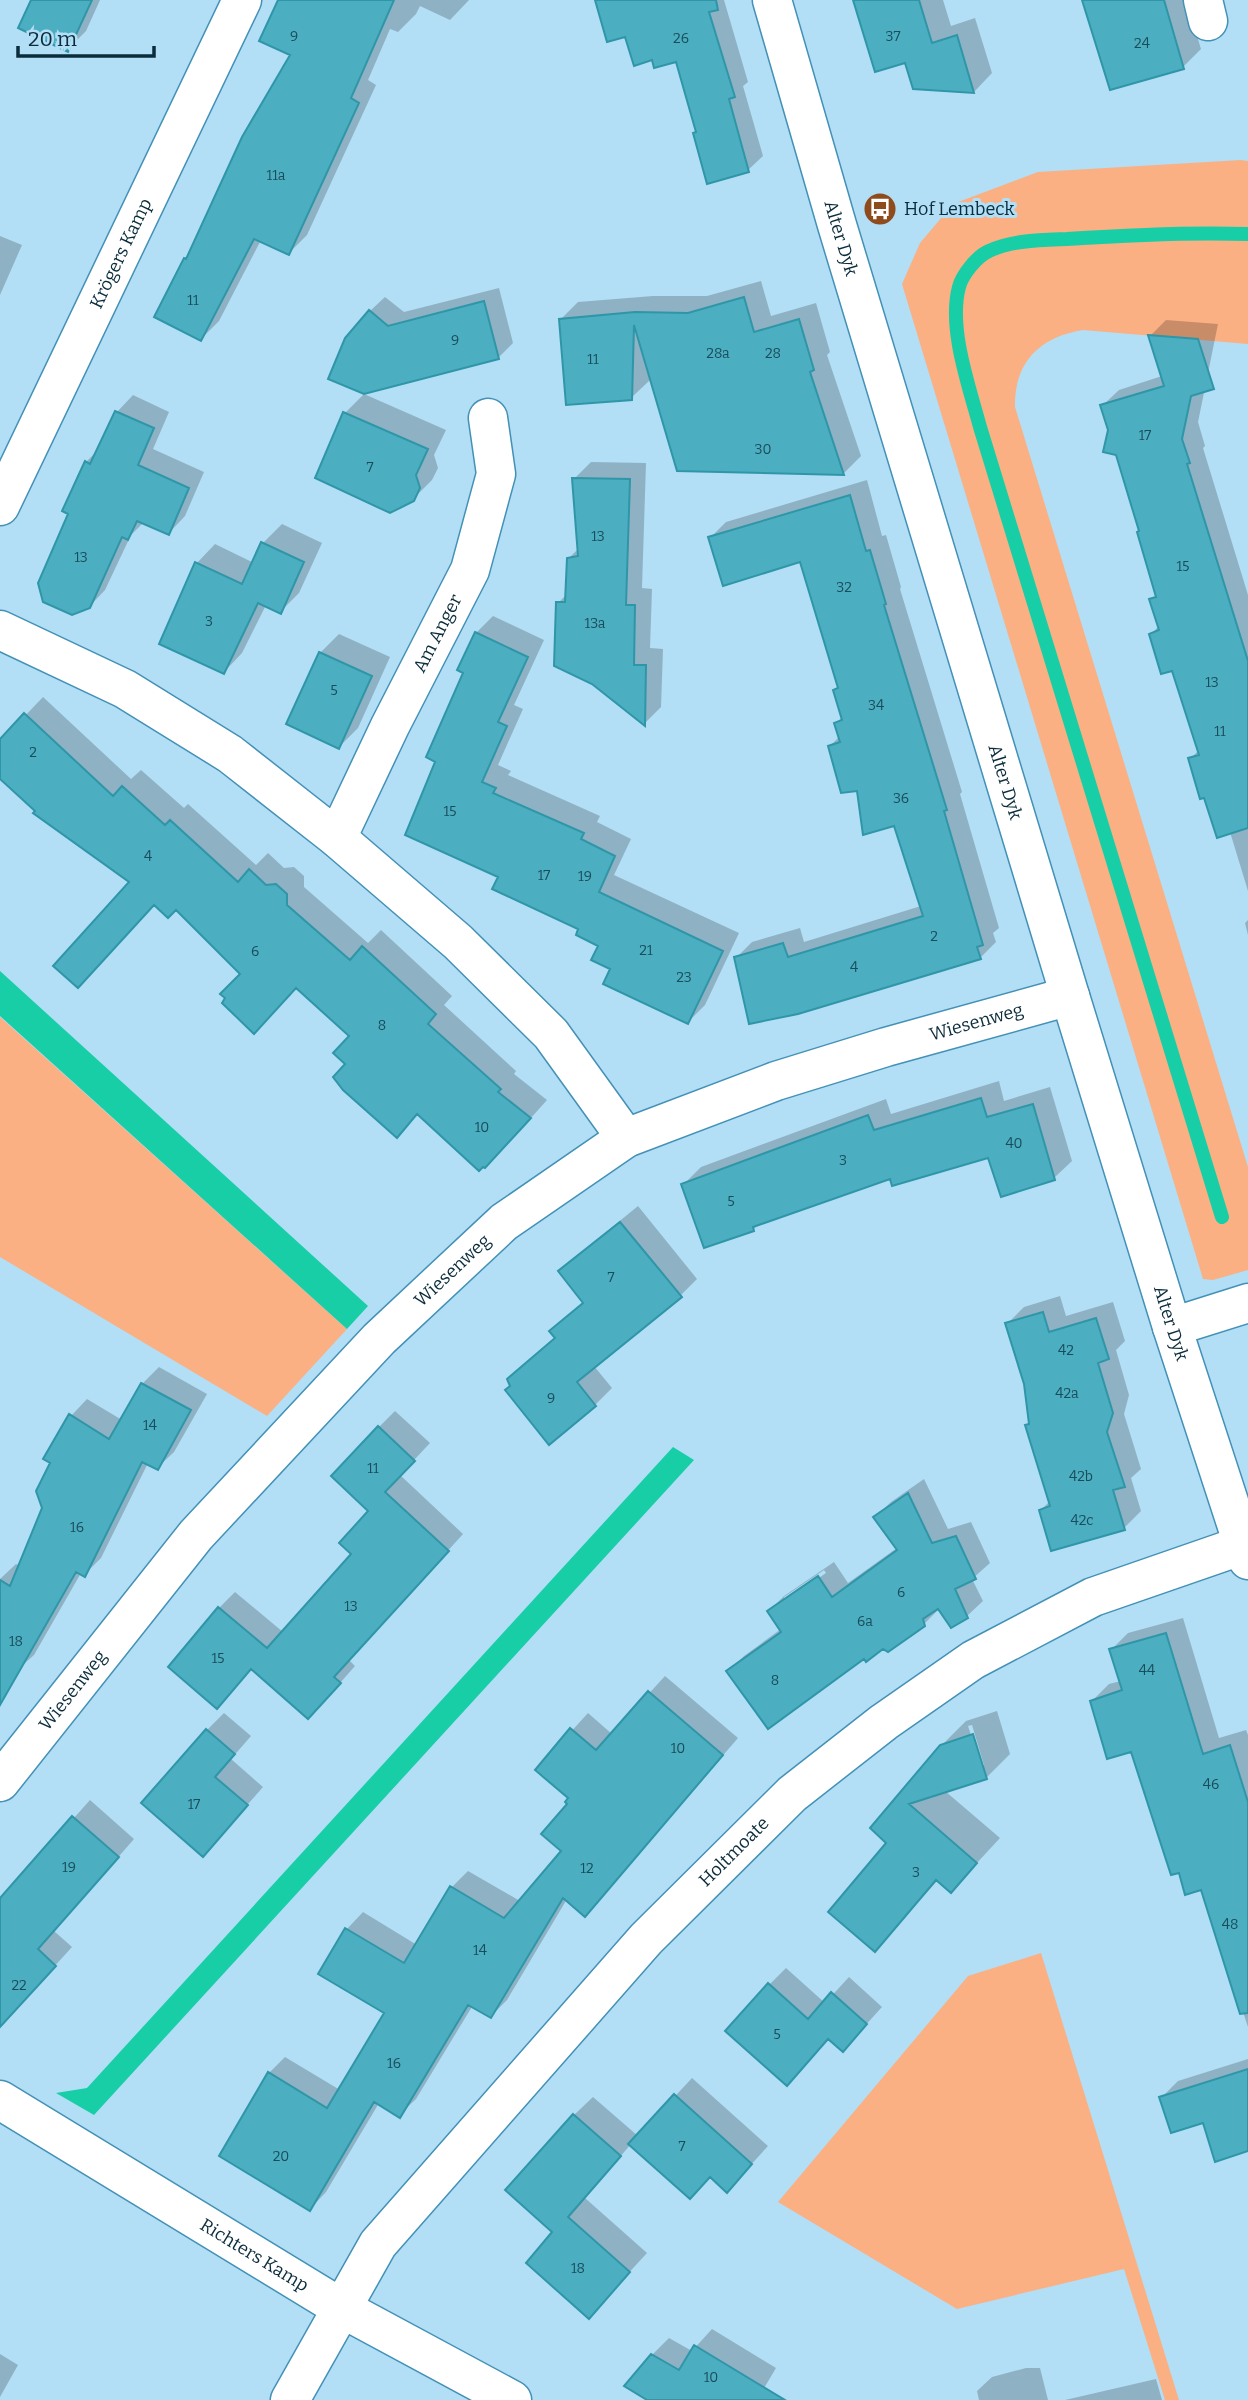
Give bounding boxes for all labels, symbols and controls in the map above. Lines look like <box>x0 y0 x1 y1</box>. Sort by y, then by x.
scale bar <box>18 14 154 58</box>
text: 20 m <box>28 26 77 52</box>
house number: 9 <box>290 28 298 45</box>
house number: 37 <box>885 28 901 45</box>
house number: 26 <box>673 30 689 47</box>
house number: 24 <box>1134 35 1150 52</box>
house number: 11a <box>266 167 286 184</box>
bus stop icon: Hof Lembeck <box>861 190 899 228</box>
street label: Krögers Kamp <box>85 195 157 312</box>
street label: Alter Dyk <box>819 198 863 279</box>
place label: Hof Lembeck <box>904 198 1015 220</box>
house number: 11 <box>187 292 199 309</box>
house number: 9 <box>451 332 459 349</box>
house number: 28a <box>706 345 730 362</box>
house number: 28 <box>765 345 781 362</box>
house number: 11 <box>587 351 599 368</box>
house number: 17 <box>1139 427 1151 444</box>
house number: 30 <box>755 441 771 458</box>
house number: 7 <box>366 459 374 476</box>
house number: 13 <box>591 528 605 545</box>
house number: 13 <box>74 549 88 566</box>
house number: 15 <box>1176 558 1190 575</box>
house number: 32 <box>836 579 852 596</box>
street label: Am Anger <box>408 591 467 676</box>
house number: 3 <box>205 613 213 630</box>
house number: 13a <box>585 615 606 632</box>
house number: 13 <box>1205 674 1219 691</box>
house number: 5 <box>330 682 338 699</box>
house number: 34 <box>868 697 884 714</box>
house number: 11 <box>1214 723 1226 740</box>
street label: Alter Dyk <box>984 742 1027 823</box>
house number: 2 <box>29 744 37 761</box>
house number: 36 <box>893 790 909 807</box>
house number: 15 <box>443 803 457 820</box>
house number: 4 <box>144 848 152 865</box>
house number: 17 <box>538 867 550 884</box>
house number: 19 <box>578 868 592 885</box>
house number: 2 <box>930 928 938 945</box>
house number: 21 <box>639 942 653 959</box>
house number: 6 <box>251 943 259 960</box>
house number: 4 <box>850 959 858 976</box>
house number: 23 <box>676 969 692 986</box>
street label: Wiesenweg <box>927 999 1026 1045</box>
house number: 8 <box>378 1017 386 1034</box>
house number: 10 <box>475 1119 489 1136</box>
house number: 40 <box>1005 1135 1023 1152</box>
house number: 3 <box>839 1152 847 1169</box>
house number: 5 <box>727 1193 735 1210</box>
street label: Wiesenweg <box>410 1229 495 1311</box>
house number: 7 <box>607 1269 615 1286</box>
street label: Alter Dyk <box>1149 1283 1194 1364</box>
house number: 42 <box>1058 1342 1074 1359</box>
house number: 42a <box>1055 1385 1079 1402</box>
house number: 9 <box>547 1390 555 1407</box>
house number: 14 <box>143 1417 157 1434</box>
house number: 11 <box>367 1460 379 1477</box>
house number: 42b <box>1069 1468 1093 1485</box>
house number: 42c <box>1071 1512 1093 1529</box>
house number: 16 <box>70 1519 84 1536</box>
house number: 6 <box>897 1584 905 1601</box>
house number: 13 <box>344 1598 358 1615</box>
house number: 6a <box>857 1613 873 1630</box>
house number: 18 <box>9 1633 23 1650</box>
street label: Wiesenweg <box>34 1646 111 1735</box>
house number: 15 <box>211 1650 225 1667</box>
house number: 44 <box>1139 1662 1155 1679</box>
house number: 8 <box>771 1672 779 1689</box>
house number: 10 <box>671 1740 685 1757</box>
house number: 46 <box>1203 1776 1219 1793</box>
house number: 17 <box>188 1796 200 1813</box>
street label: Holtmoate <box>694 1812 773 1891</box>
house number: 19 <box>62 1859 76 1876</box>
house number: 12 <box>580 1860 594 1877</box>
house number: 3 <box>912 1864 920 1881</box>
house number: 48 <box>1222 1916 1238 1933</box>
house number: 14 <box>473 1942 487 1959</box>
house number: 22 <box>11 1977 27 1994</box>
house number: 5 <box>773 2026 781 2043</box>
house number: 16 <box>387 2055 401 2072</box>
house number: 7 <box>678 2138 686 2155</box>
house number: 20 <box>273 2148 289 2165</box>
street label: Richters Kamp <box>196 2214 313 2296</box>
house number: 18 <box>571 2260 585 2277</box>
house number: 10 <box>704 2369 718 2386</box>

